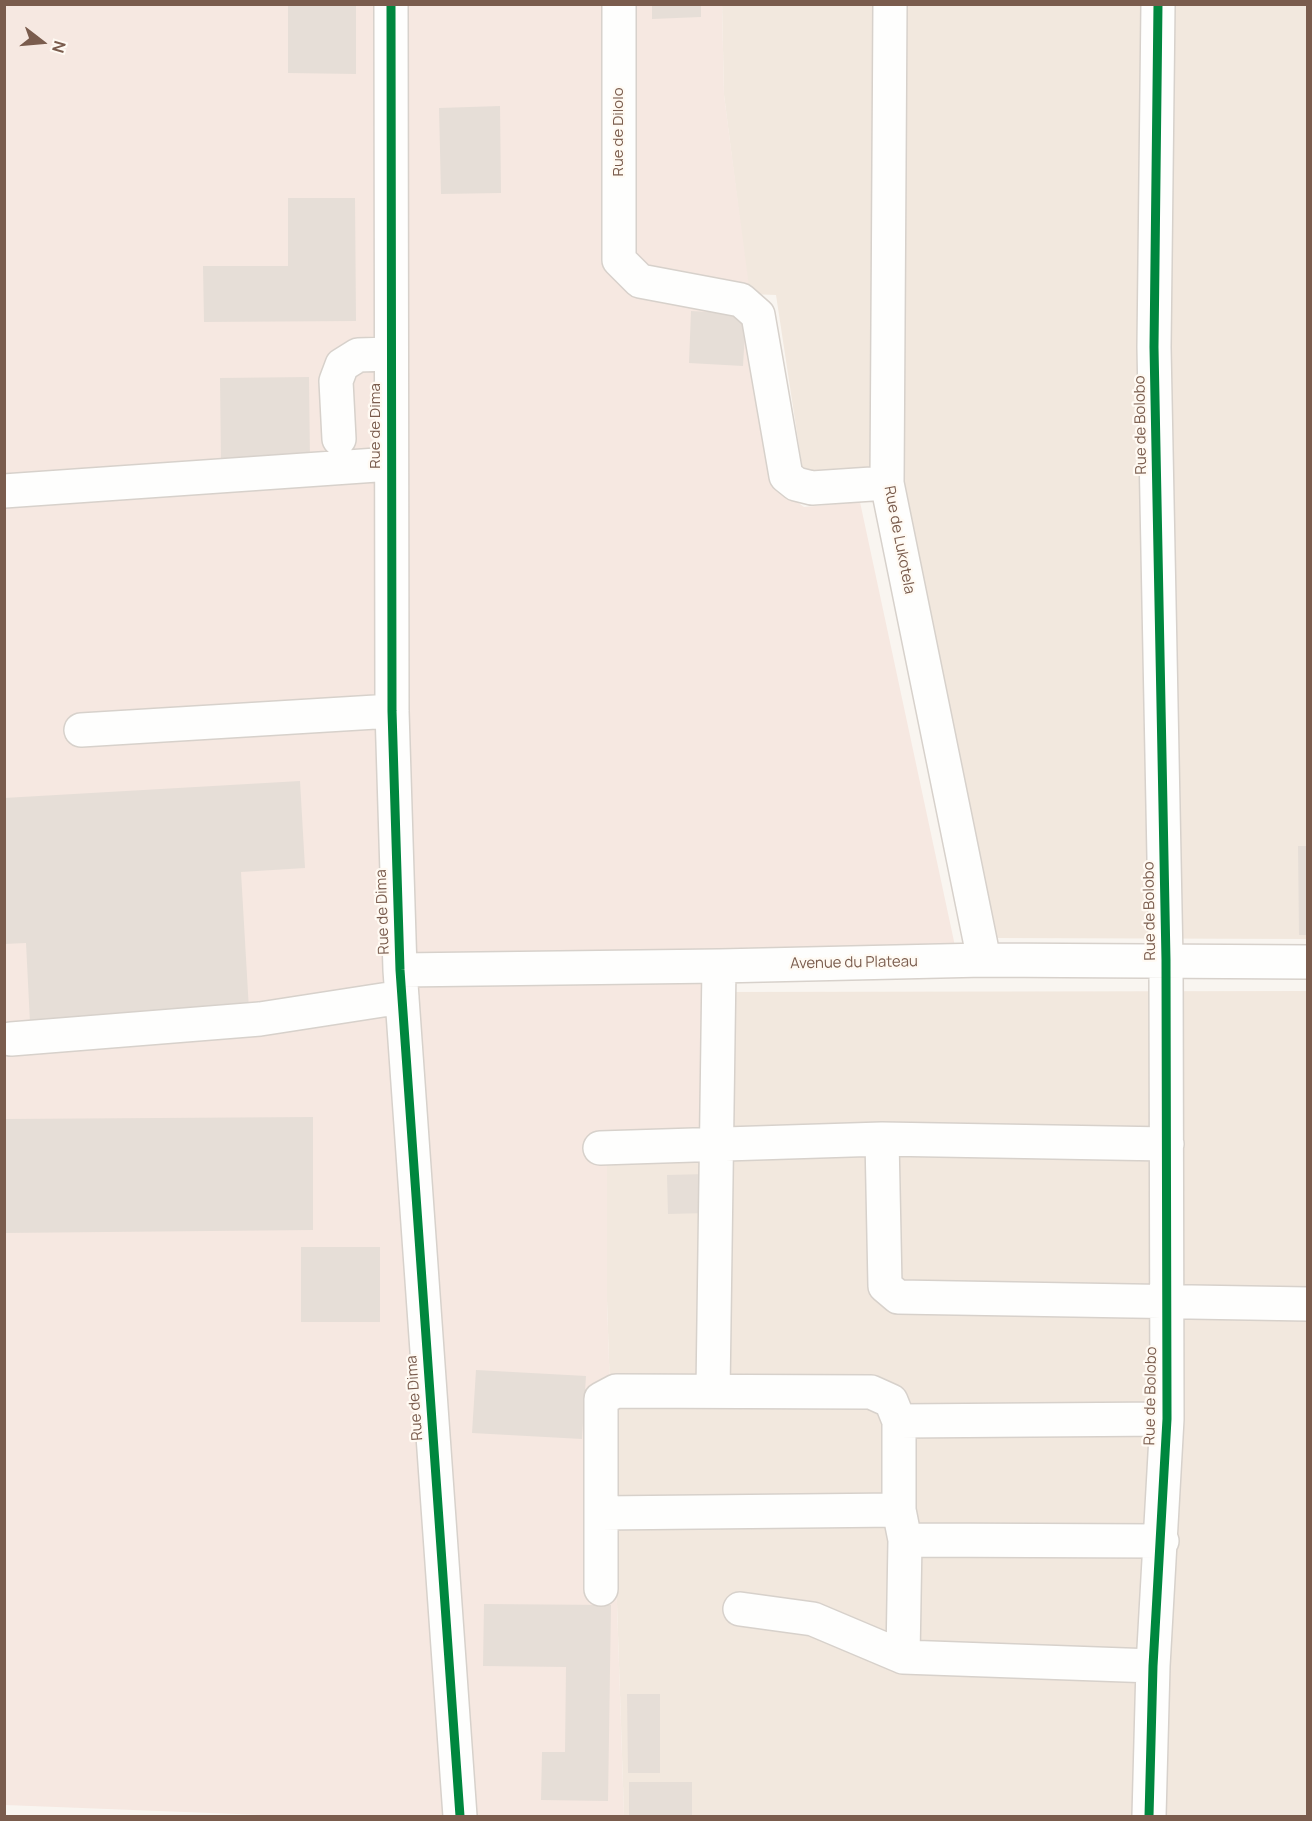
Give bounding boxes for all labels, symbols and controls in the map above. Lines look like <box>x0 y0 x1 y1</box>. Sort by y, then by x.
north arrow <box>12 12 72 72</box>
text: N <box>47 38 71 56</box>
street label: Rue de Dilolo <box>610 87 628 177</box>
street label: Rue de Bolobo <box>1131 375 1151 475</box>
street label: Rue de Dima <box>367 383 385 469</box>
street label: Rue de Lukotela <box>880 484 918 596</box>
street label: Rue de Bolobo <box>1140 861 1160 961</box>
street label: Rue de Dima <box>373 869 393 955</box>
street label: Avenue du Plateau <box>790 953 918 973</box>
street label: Rue de Bolobo <box>1141 1346 1161 1446</box>
street label: Rue de Dima <box>403 1355 427 1441</box>

